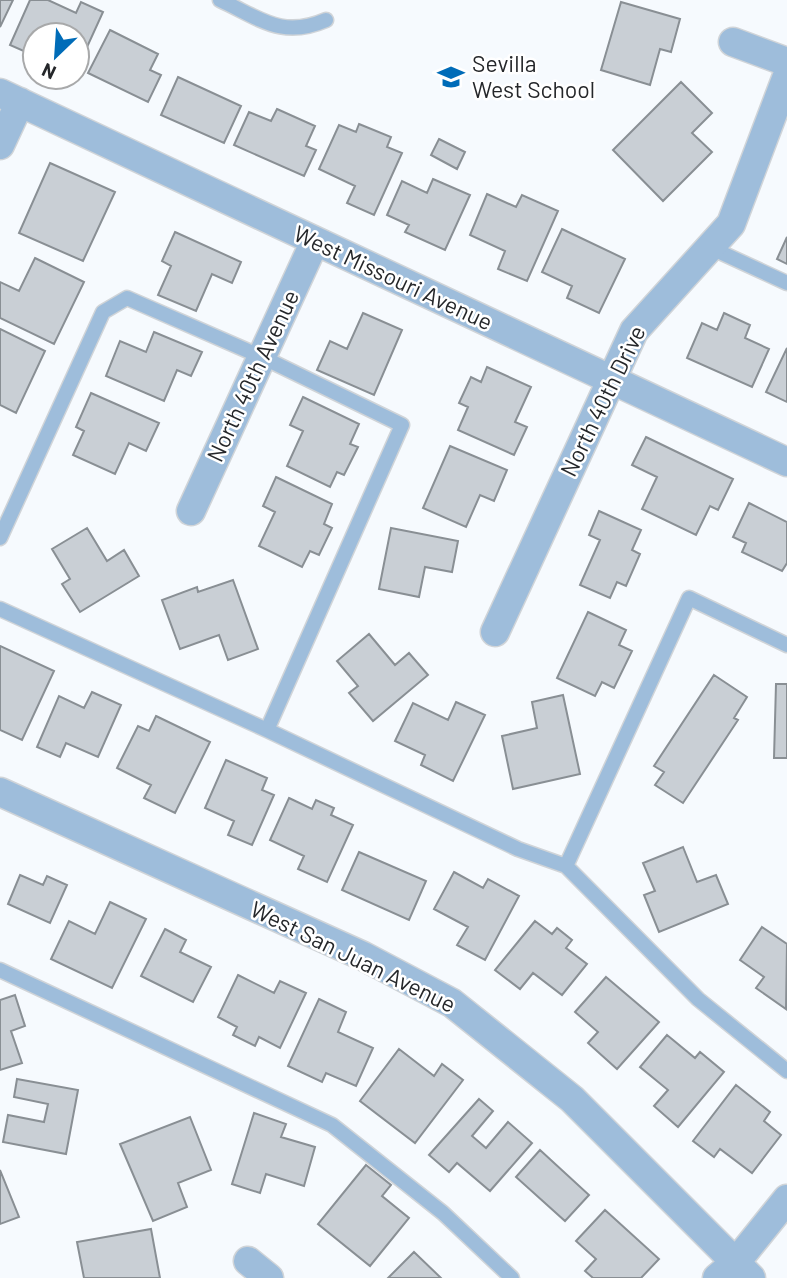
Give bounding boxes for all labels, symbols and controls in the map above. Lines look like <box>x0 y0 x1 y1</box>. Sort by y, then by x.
north arrow <box>21 21 91 91</box>
place label: Sevilla West School <box>472 49 595 103</box>
text: N <box>38 59 59 85</box>
school or university icon: Sevilla West School <box>436 62 466 92</box>
street label: West Missouri Avenue <box>290 219 497 335</box>
street label: North 40th Avenue <box>200 285 304 466</box>
street label: North 40th Drive <box>553 321 651 481</box>
street label: West San Juan Avenue <box>246 894 461 1018</box>

